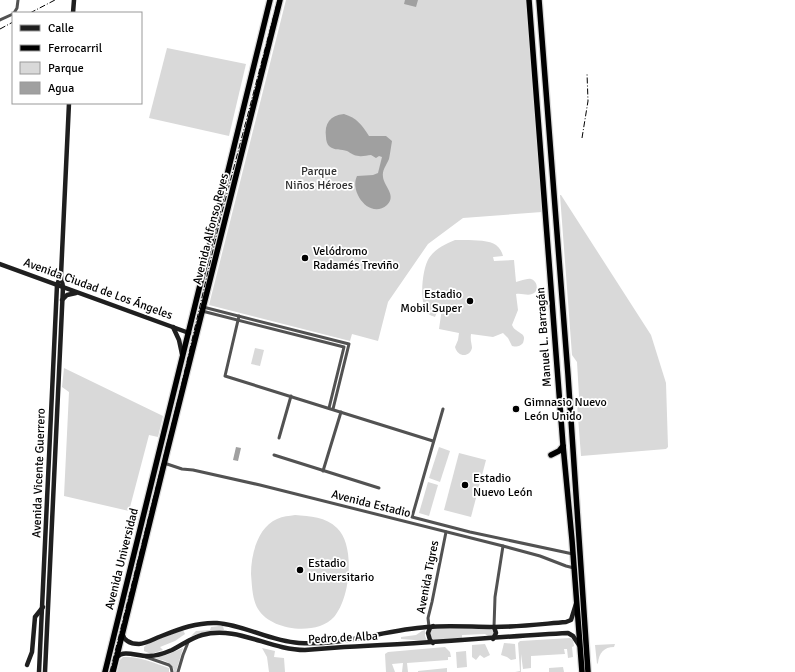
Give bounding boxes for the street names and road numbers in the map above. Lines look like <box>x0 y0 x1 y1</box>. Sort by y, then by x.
street label: Avenida Alfonso Reyes <box>190 172 232 286</box>
street label: Avenida Ciudad de Los Ángeles <box>21 255 175 323</box>
street label: Manuel L. Barragán <box>533 287 555 387</box>
street label: Avenida Vicente Guerrero <box>29 408 49 538</box>
street label: Avenida Estadio <box>330 487 412 521</box>
street label: Avenida Universidad <box>102 507 142 611</box>
street label: Avenida Tigres <box>414 539 442 615</box>
street label: Pedro de Alba <box>308 629 378 647</box>

